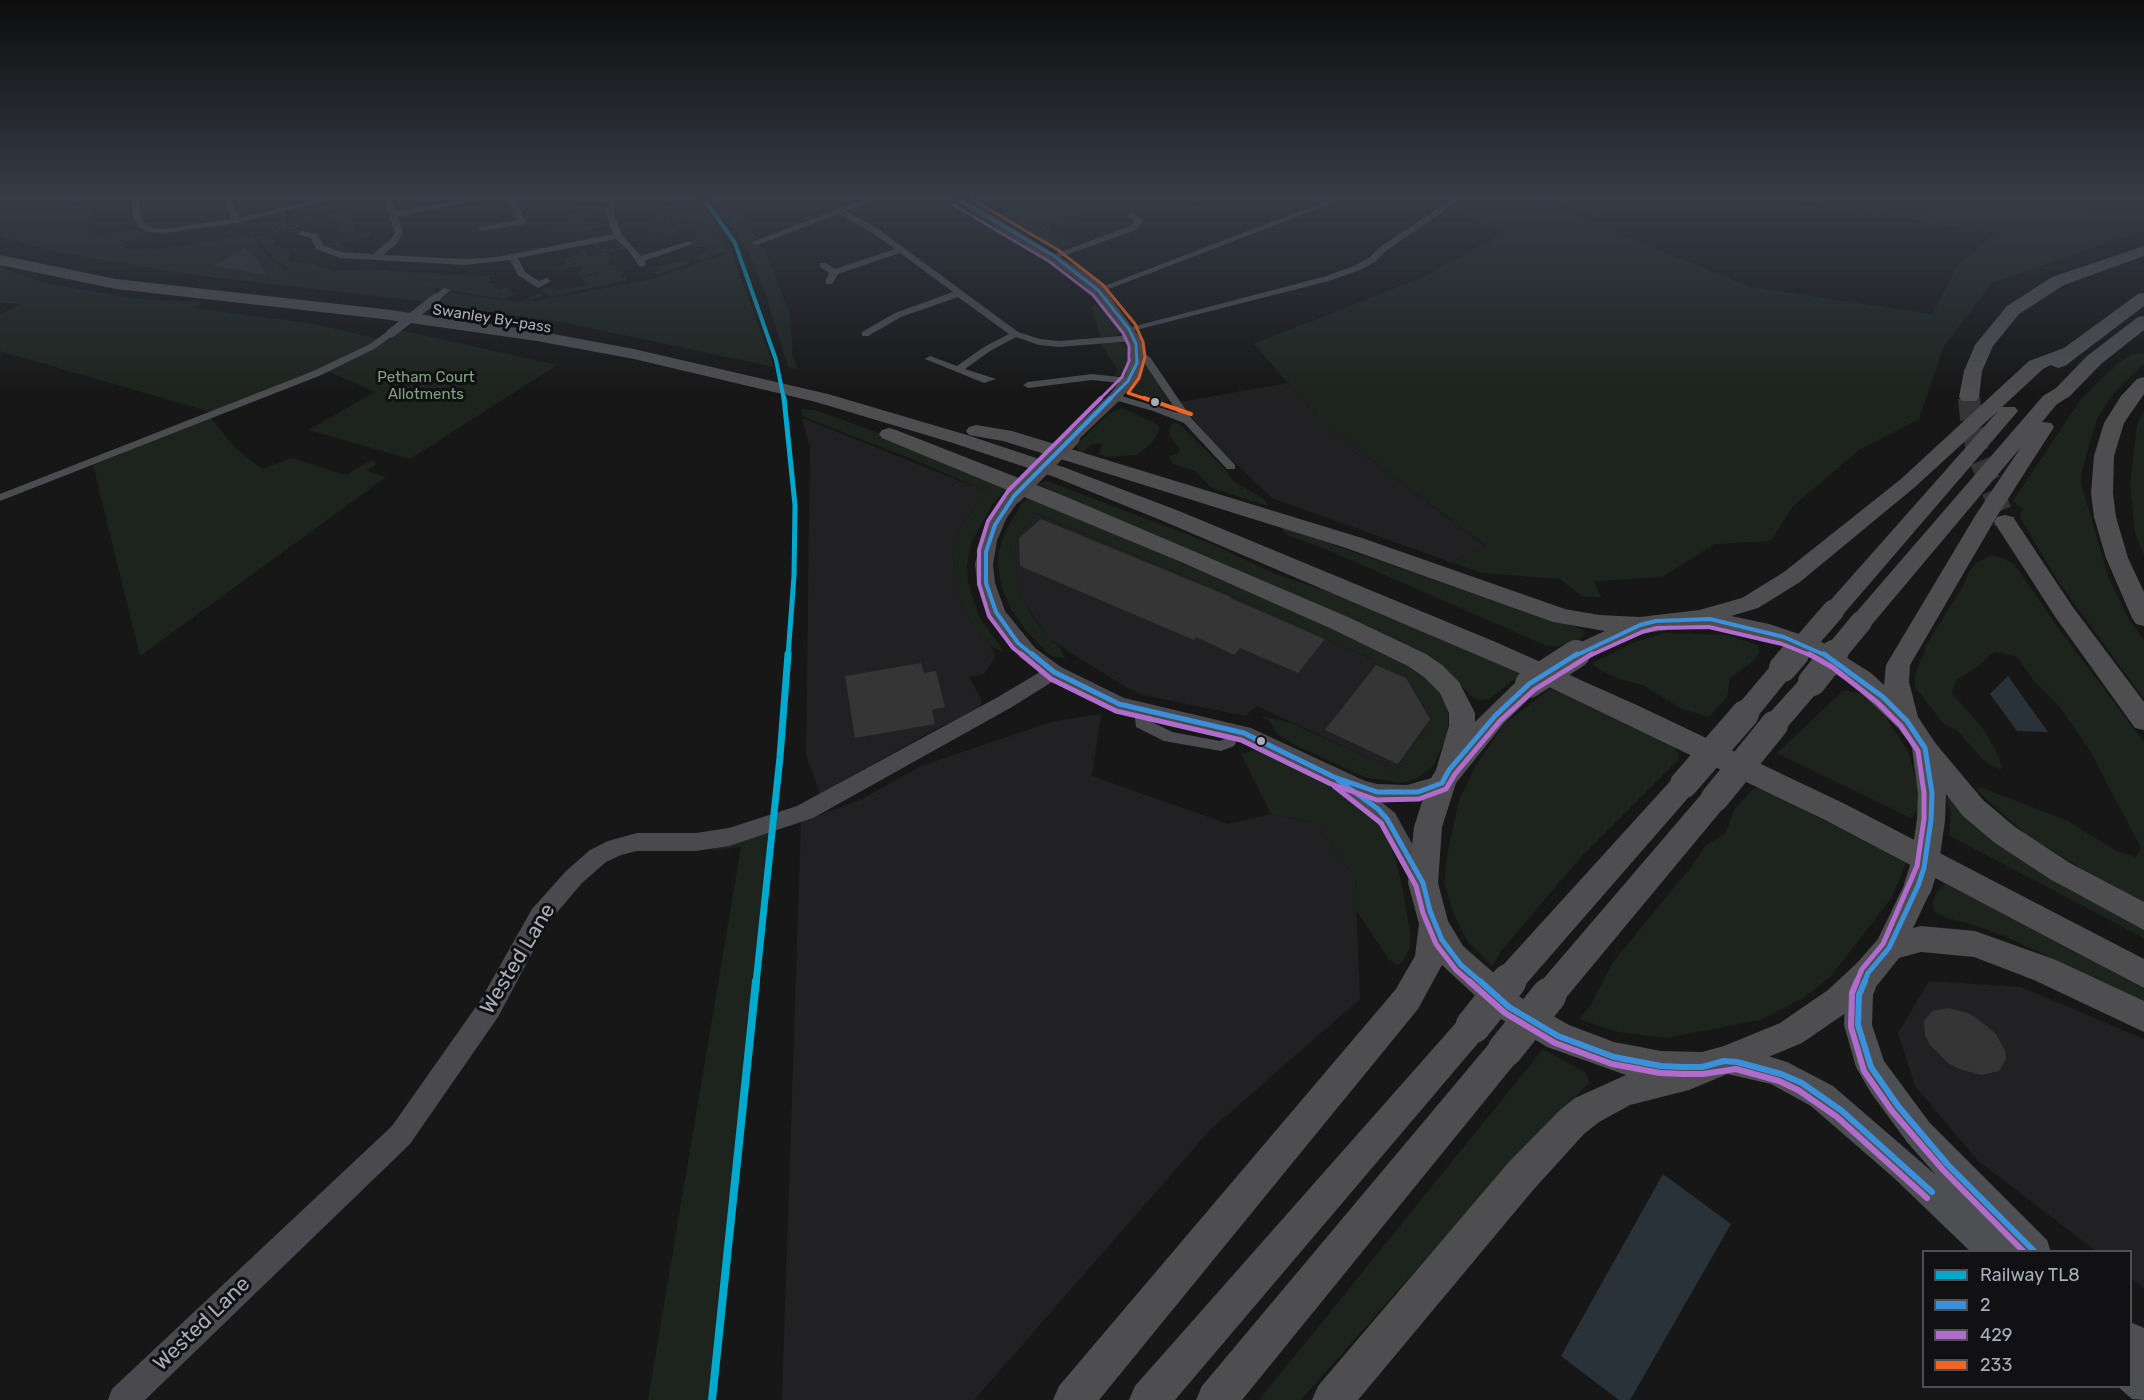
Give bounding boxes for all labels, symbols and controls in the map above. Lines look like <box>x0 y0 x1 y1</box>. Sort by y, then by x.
street label: Swanley By-pass <box>431 301 553 337</box>
park label: Petham Court Allotments <box>377 369 475 404</box>
unlabelled marker <box>1149 396 1161 408</box>
unlabelled marker <box>1255 735 1267 747</box>
street label: Wested Lane <box>475 899 561 1019</box>
legend <box>1922 1250 2132 1388</box>
text: Railway TL8 <box>1980 1264 2080 1286</box>
street label: Wested Lane <box>149 1272 255 1376</box>
text: 2 <box>1980 1294 1991 1316</box>
text: 429 <box>1980 1324 2012 1346</box>
text: 233 <box>1980 1354 2012 1376</box>

